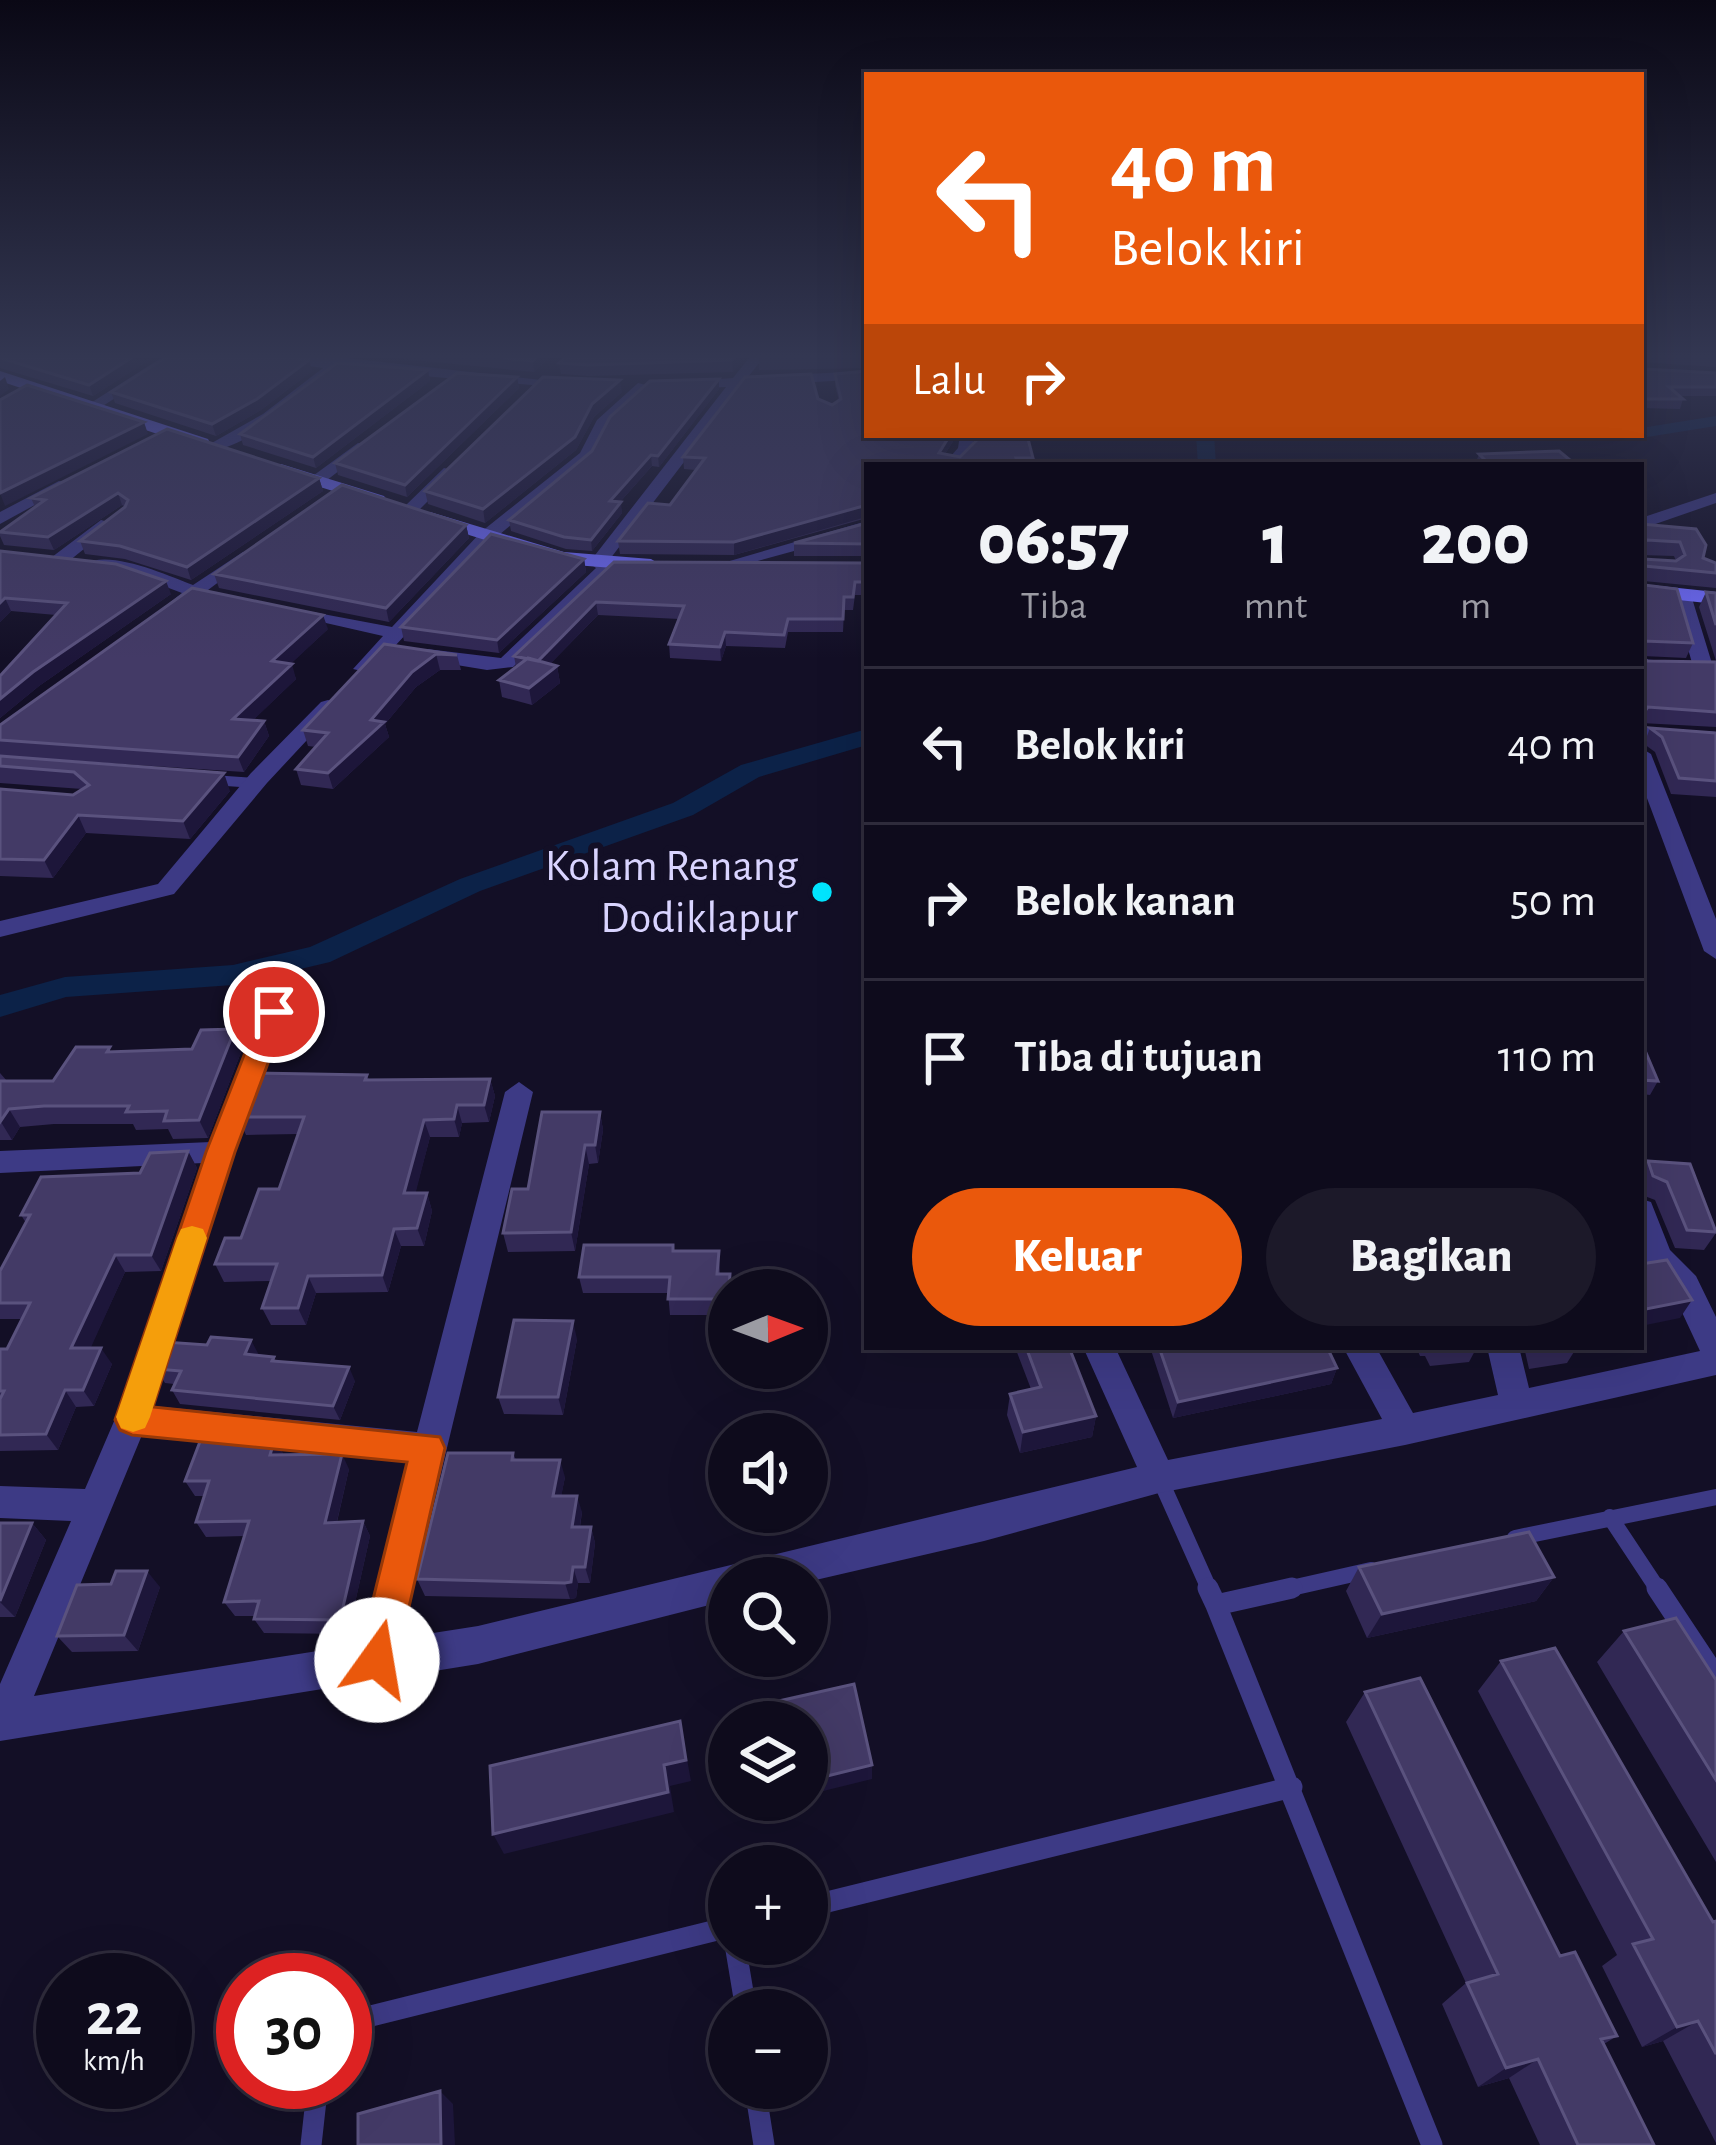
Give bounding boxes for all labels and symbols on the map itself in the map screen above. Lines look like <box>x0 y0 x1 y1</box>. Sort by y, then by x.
place label: Kolam Renang Dodiklapur <box>545 844 798 941</box>
marker: Kolam Renang Dodiklapur <box>809 879 835 905</box>
pin <box>223 961 325 1063</box>
north arrow <box>708 1269 828 1389</box>
position arrow <box>314 1597 440 1723</box>
speed limit sign: 30 <box>216 1953 372 2109</box>

